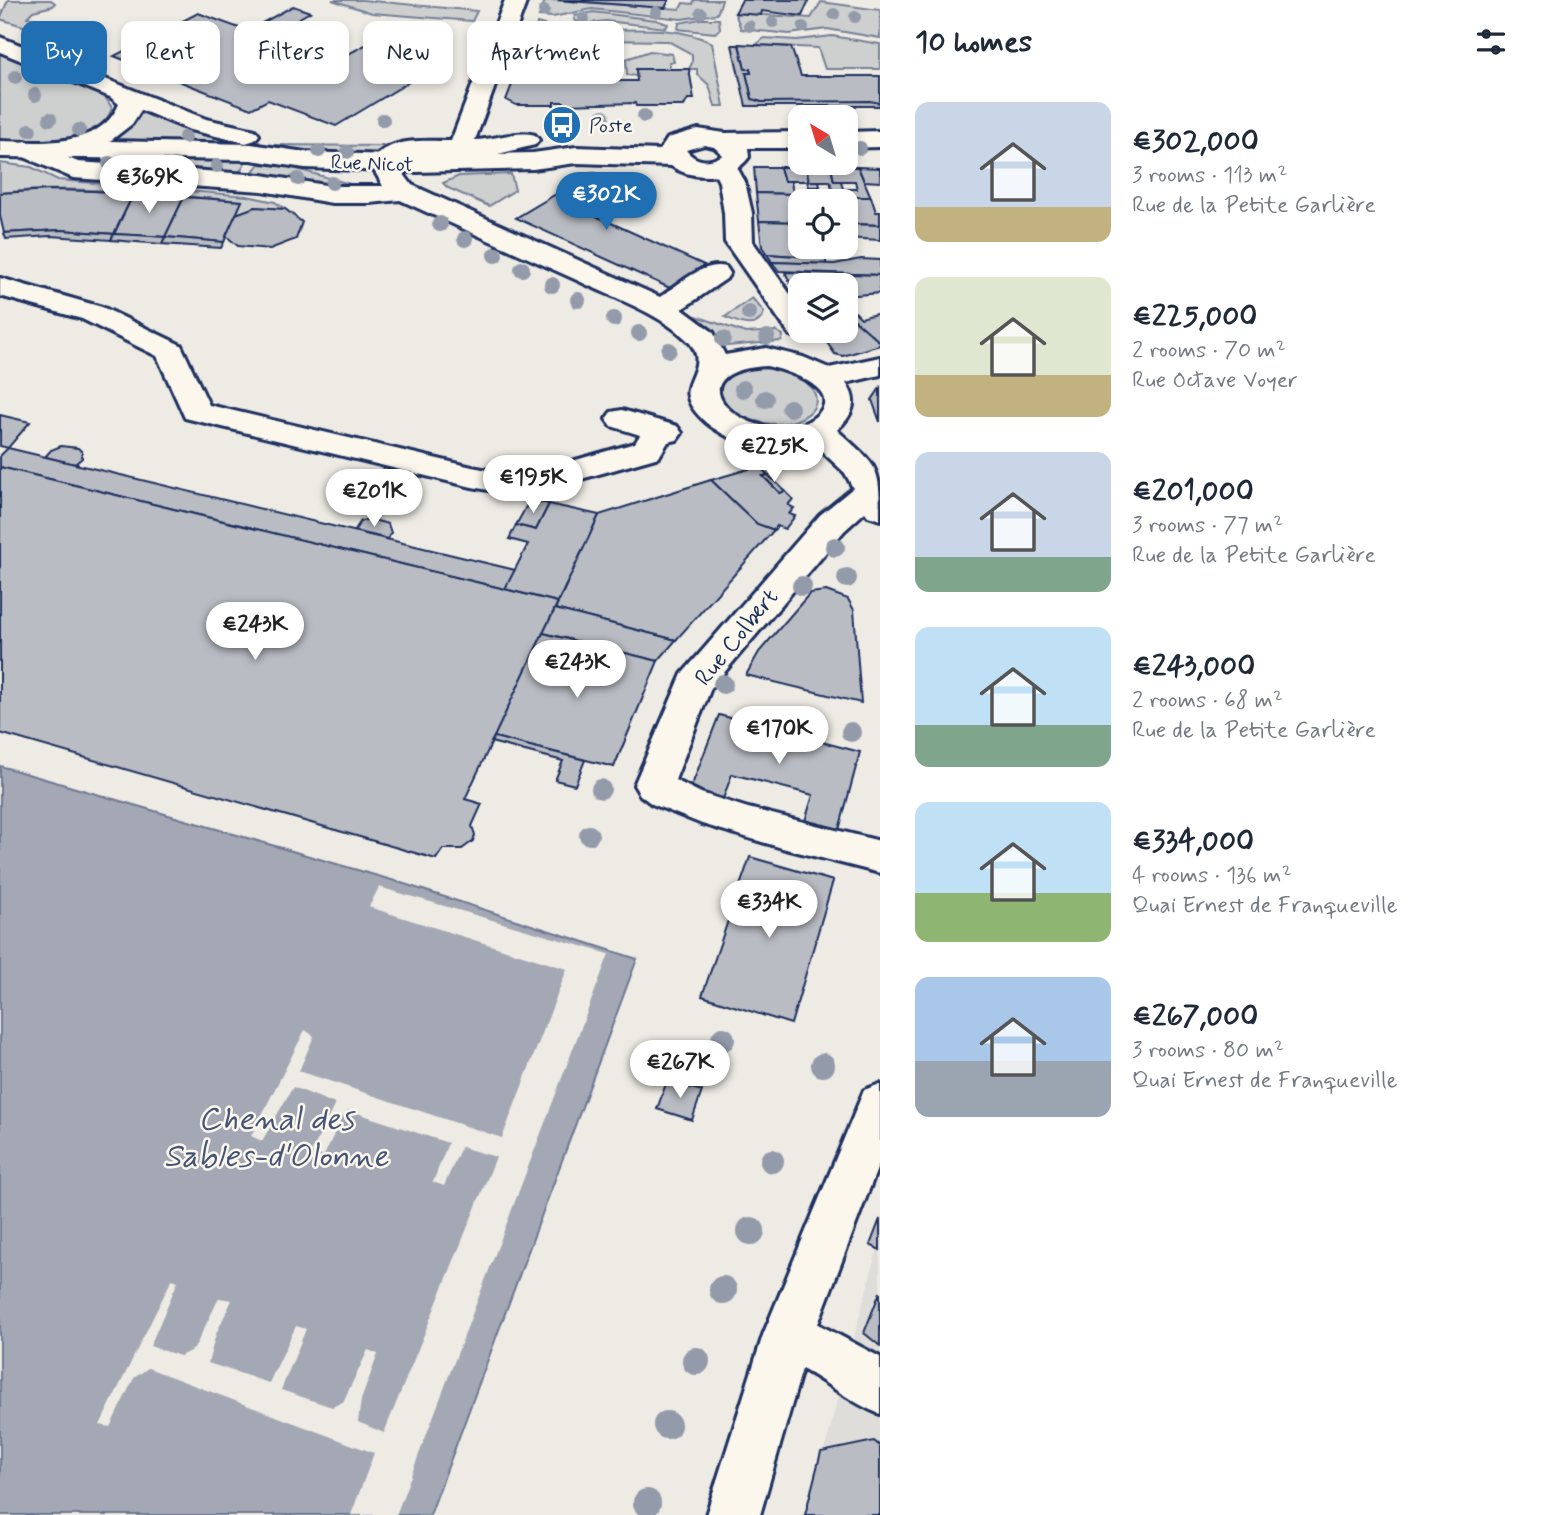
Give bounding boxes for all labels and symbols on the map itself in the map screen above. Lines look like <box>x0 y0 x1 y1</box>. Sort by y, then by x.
bus stop icon: Poste <box>541 104 583 146</box>
north arrow <box>788 105 858 175</box>
place label: Poste <box>589 112 633 140</box>
street label: Rue Nicot <box>330 149 414 179</box>
pin: €369K <box>100 156 198 215</box>
pin: €302K <box>557 173 655 232</box>
pin: €225K <box>725 424 823 484</box>
pin: €195K <box>484 456 582 515</box>
pin: €201K <box>325 470 423 529</box>
street label: Rue Colbert <box>688 583 786 693</box>
pin: €243K <box>206 602 304 662</box>
pin: €243K <box>528 640 626 700</box>
pin: €170K <box>730 706 828 766</box>
pin: €334K <box>720 880 818 940</box>
pin: €267K <box>631 1040 729 1100</box>
water label: Chenal des Sables-d'Olonne <box>164 1099 389 1178</box>

